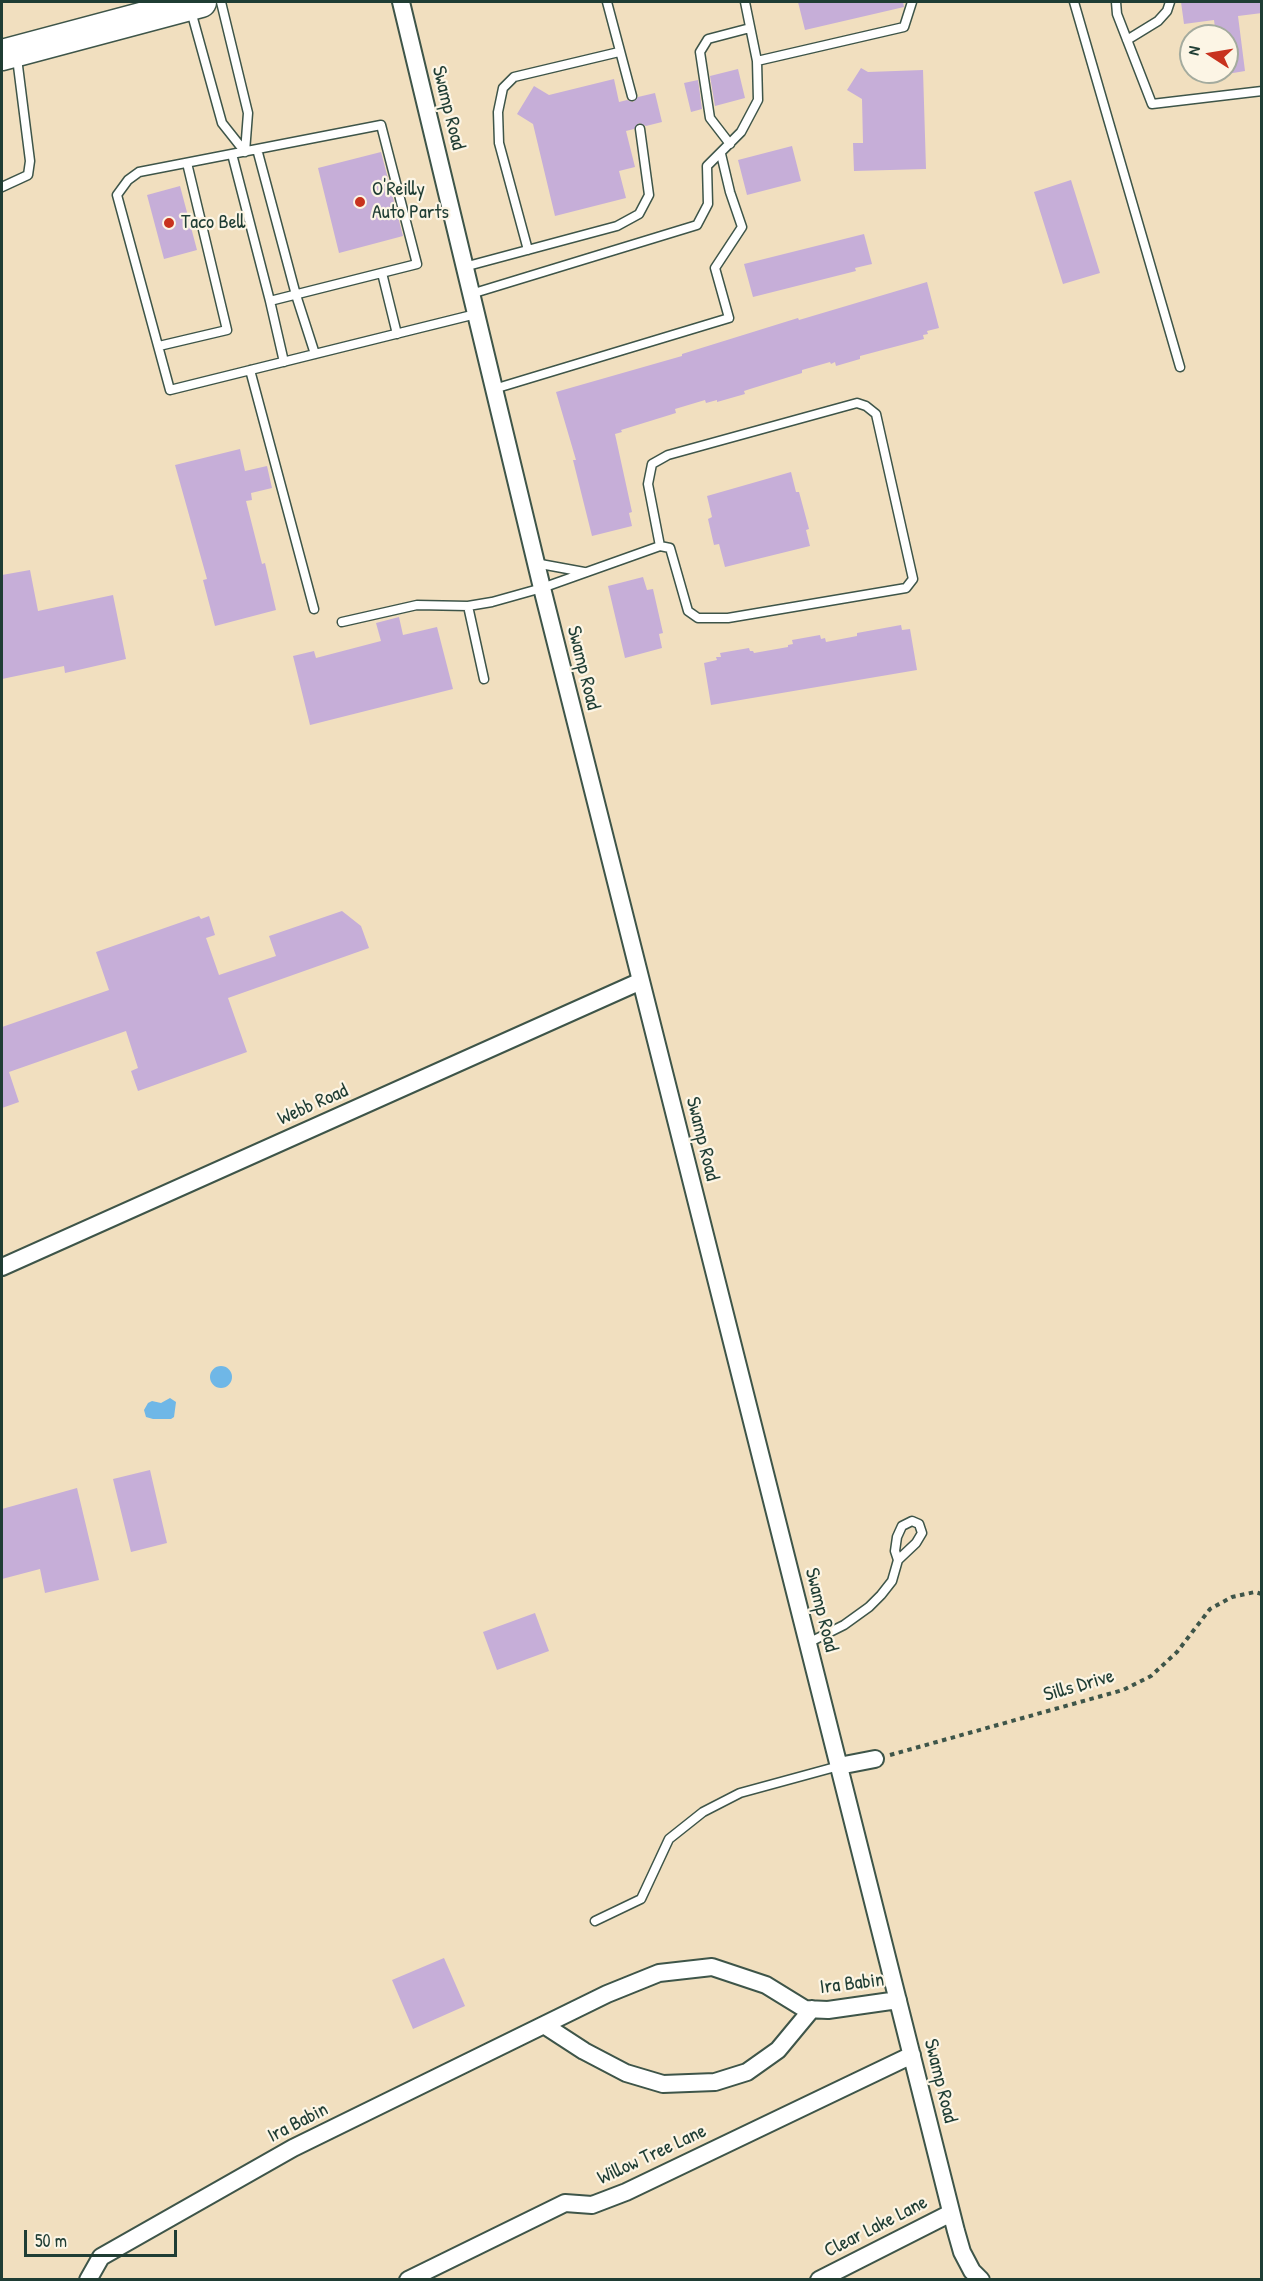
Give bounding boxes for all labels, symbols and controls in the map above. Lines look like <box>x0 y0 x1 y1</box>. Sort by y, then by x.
north arrow <box>1179 24 1239 84</box>
text: N <box>1182 44 1205 57</box>
street label: Swamp Road <box>426 63 470 153</box>
place label: O'Reilly Auto Parts <box>372 178 449 225</box>
marker: O'Reilly Auto Parts <box>353 195 367 209</box>
place label: Taco Bell <box>181 211 245 235</box>
marker: Taco Bell <box>162 216 176 230</box>
street label: Swamp Road <box>561 623 605 713</box>
street label: Webb Road <box>274 1079 352 1131</box>
street label: Swamp Road <box>680 1094 724 1184</box>
street label: Swamp Road <box>799 1565 843 1655</box>
street label: Sills Drive <box>1041 1665 1117 1707</box>
street label: Ira Babin <box>818 1968 886 2000</box>
street label: Swamp Road <box>918 2036 962 2126</box>
street label: Ira Babin <box>264 2098 332 2148</box>
street label: Willow Tree Lane <box>594 2119 710 2191</box>
street label: Clear Lake Lane <box>820 2191 932 2263</box>
scale bar <box>27 2218 180 2256</box>
text: 50 m <box>35 2228 67 2253</box>

